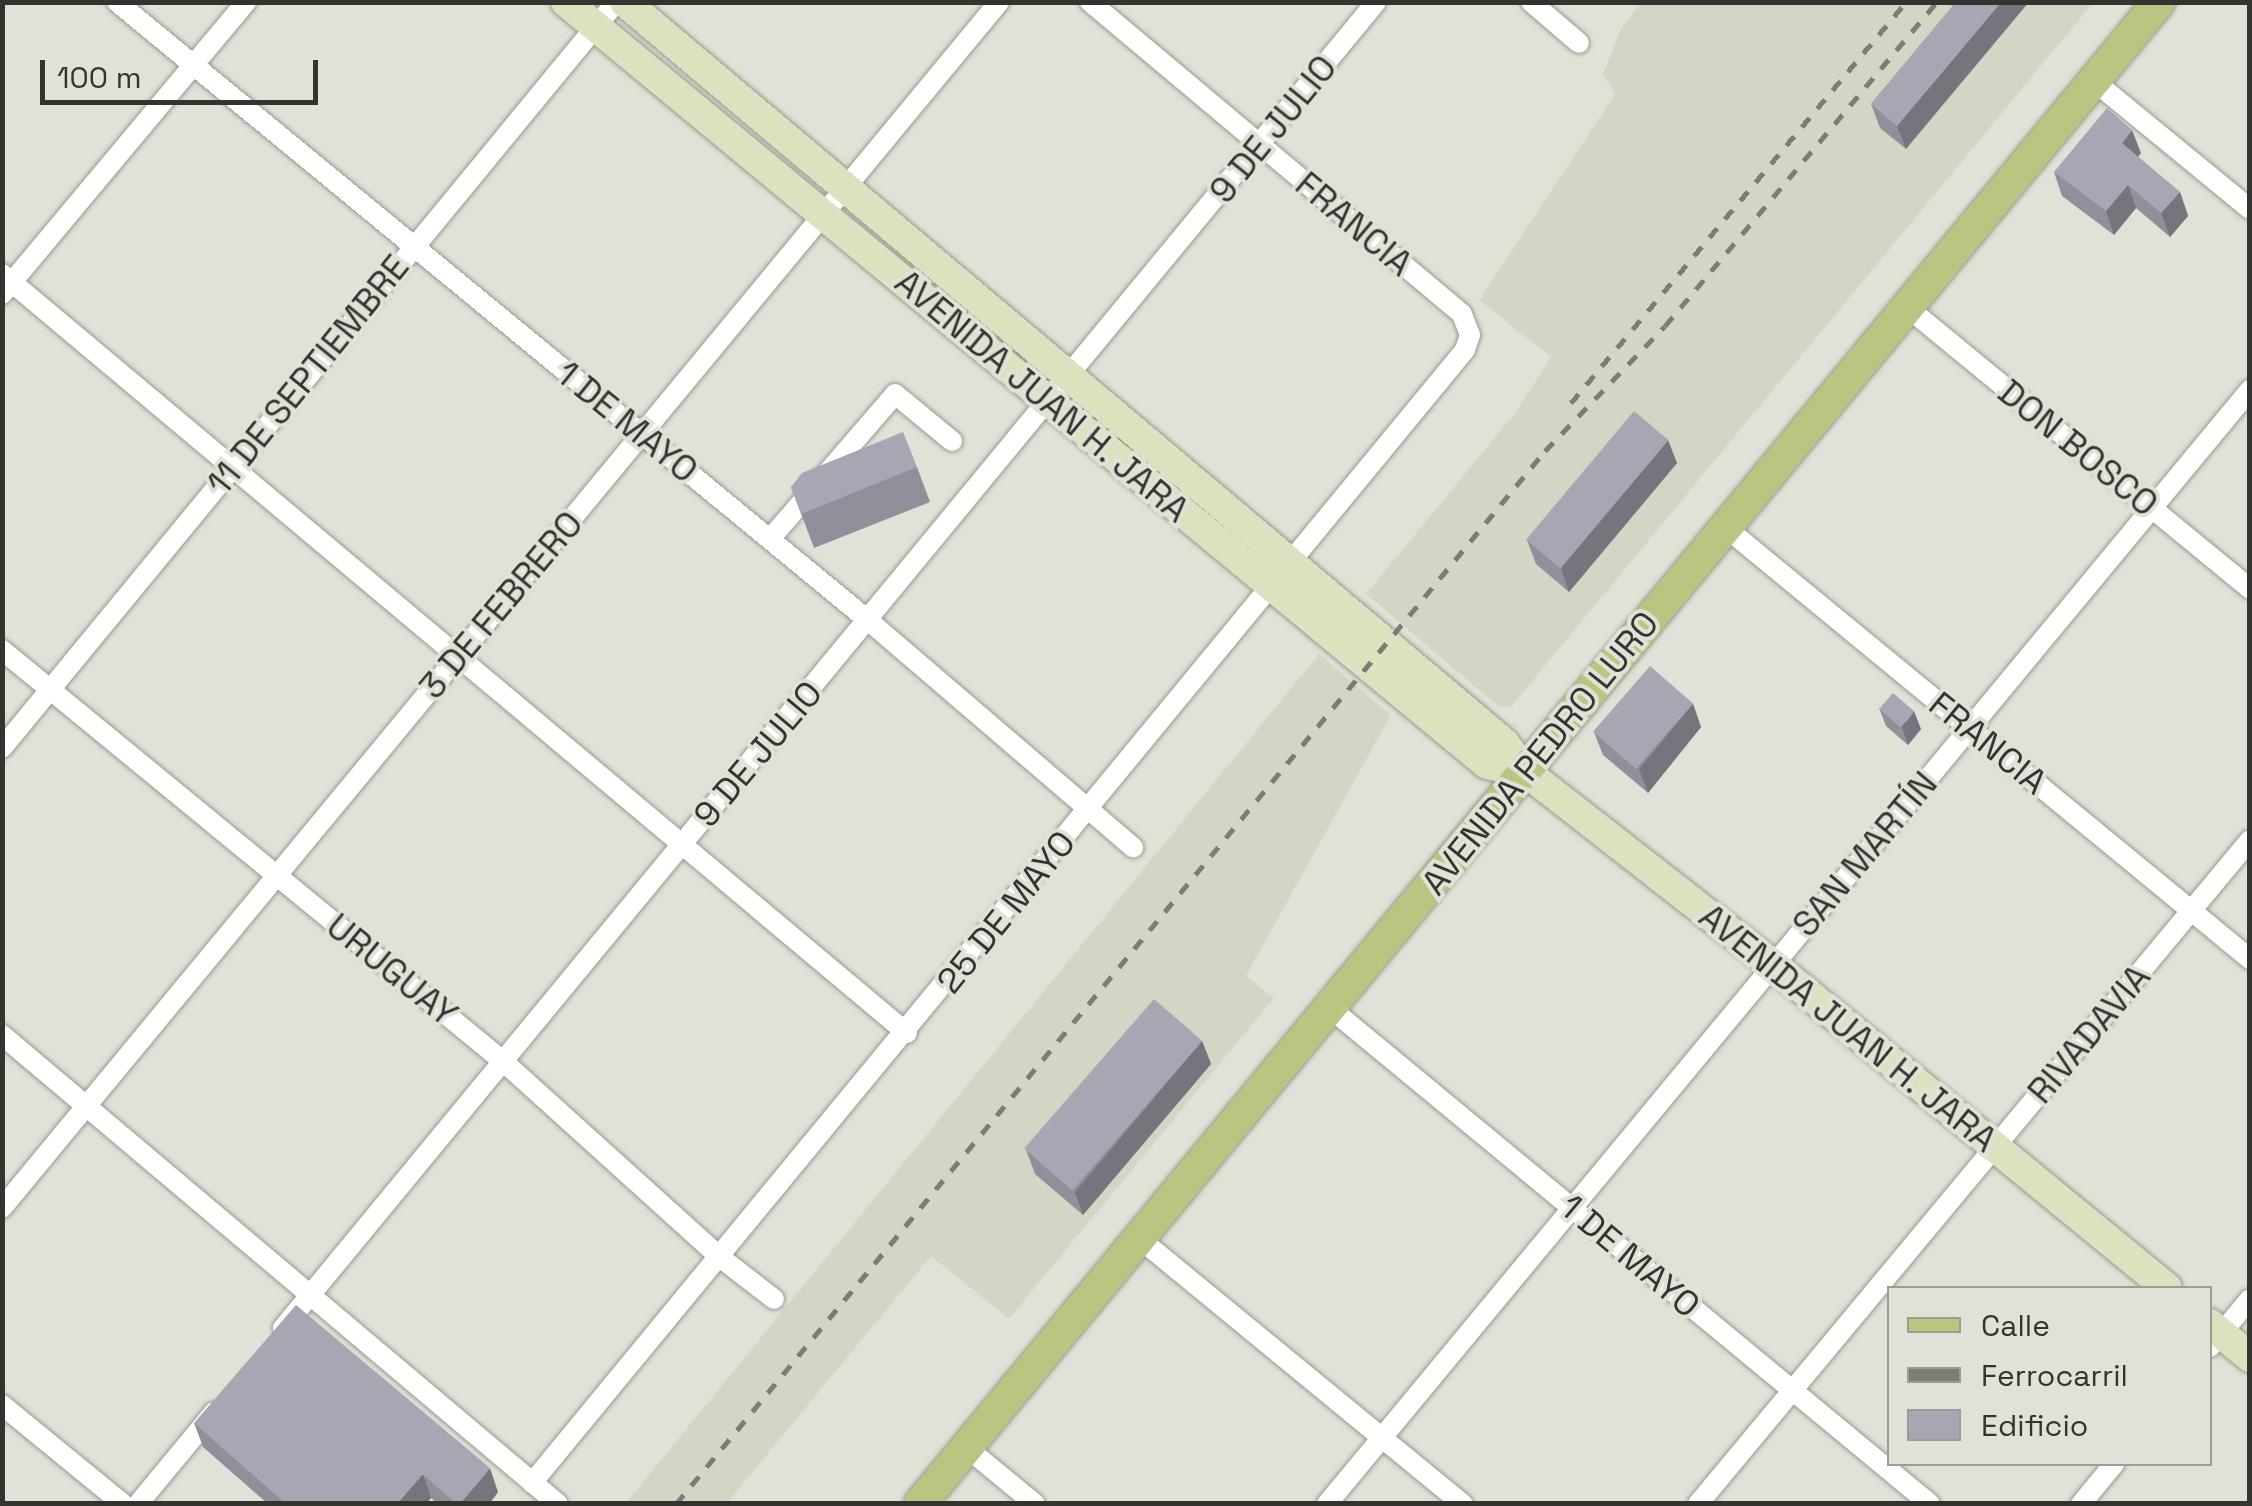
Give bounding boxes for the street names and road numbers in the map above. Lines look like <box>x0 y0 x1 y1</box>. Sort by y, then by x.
street label: 9 DE JULIO <box>1201 47 1345 211</box>
street label: FRANCIA <box>1287 163 1421 285</box>
street label: 11 DE SEPTIEMBRE <box>198 247 418 503</box>
street label: AVENIDA JUAN H. JARA <box>886 260 1198 532</box>
street label: 1 DE MAYO <box>548 353 706 491</box>
street label: DON BOSCO <box>1990 371 2166 525</box>
street label: 3 DE FEBRERO <box>411 503 591 707</box>
street label: AVENIDA PEDRO LURO <box>1413 603 1667 903</box>
street label: 9 DE JULIO <box>685 673 831 835</box>
street label: FRANCIA <box>1921 683 2055 803</box>
street label: SAN MARTÍN <box>1784 763 1946 945</box>
street label: 25 DE MAYO <box>928 822 1084 1002</box>
street label: AVENIDA JUAN H. JARA <box>1690 895 2006 1161</box>
street label: URUGUAY <box>318 905 466 1035</box>
street label: RIVADAVIA <box>2019 956 2159 1112</box>
street label: 1 DE MAYO <box>1552 1186 1708 1326</box>

